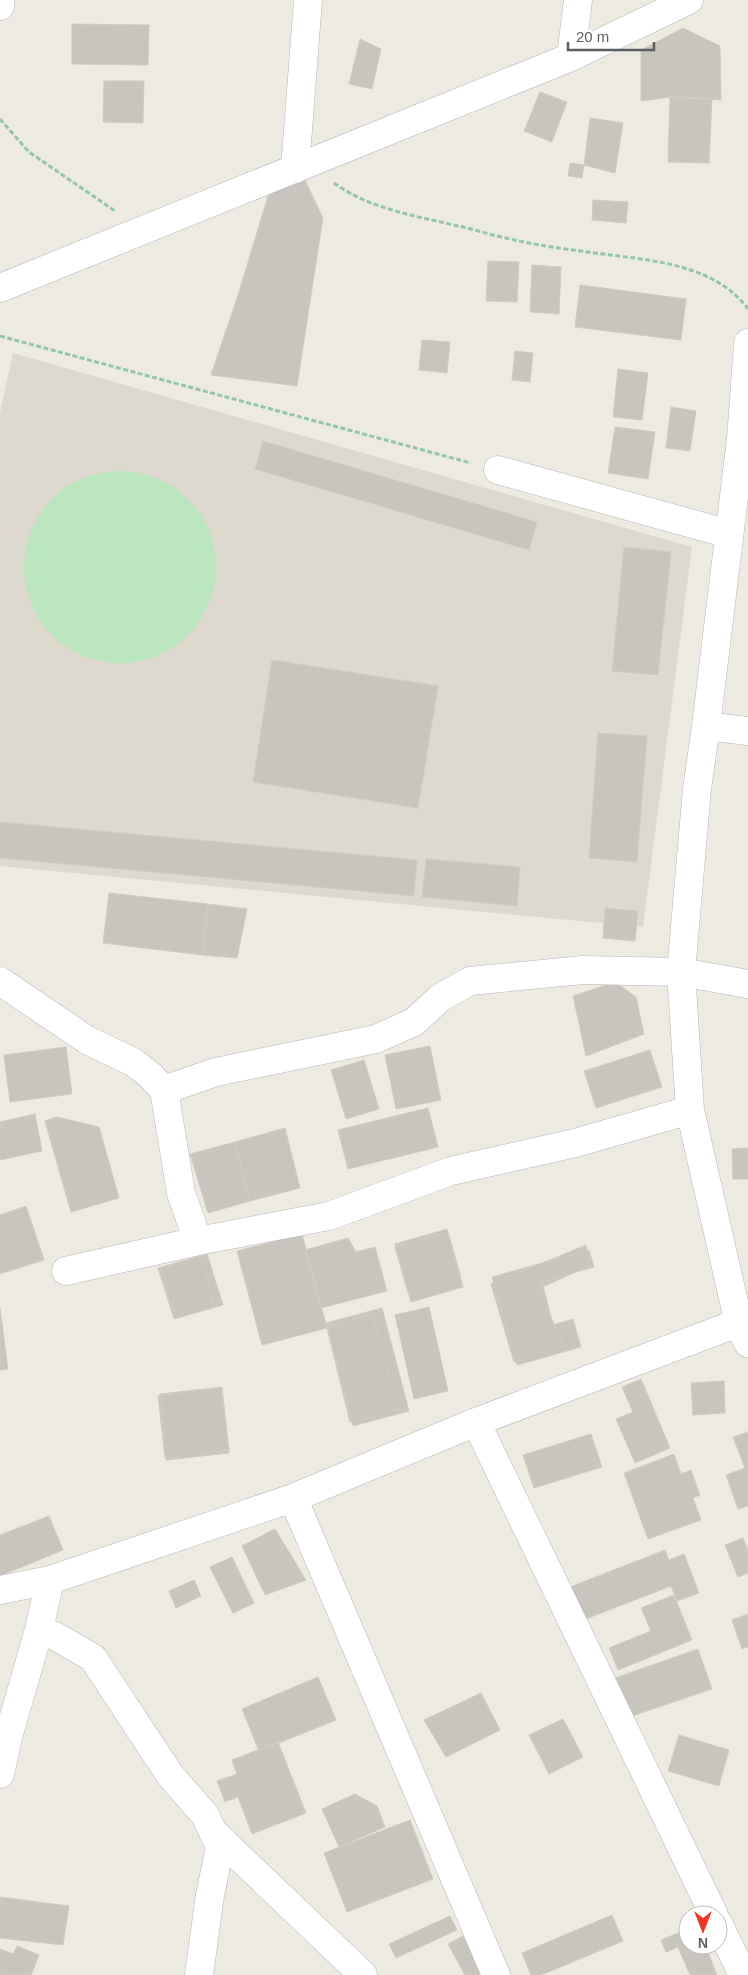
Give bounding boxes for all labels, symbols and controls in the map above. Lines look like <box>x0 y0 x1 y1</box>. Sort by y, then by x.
scale bar <box>568 20 654 52</box>
text: 20 m <box>576 28 609 45</box>
north arrow <box>678 1905 728 1955</box>
text: N <box>698 1935 708 1951</box>

